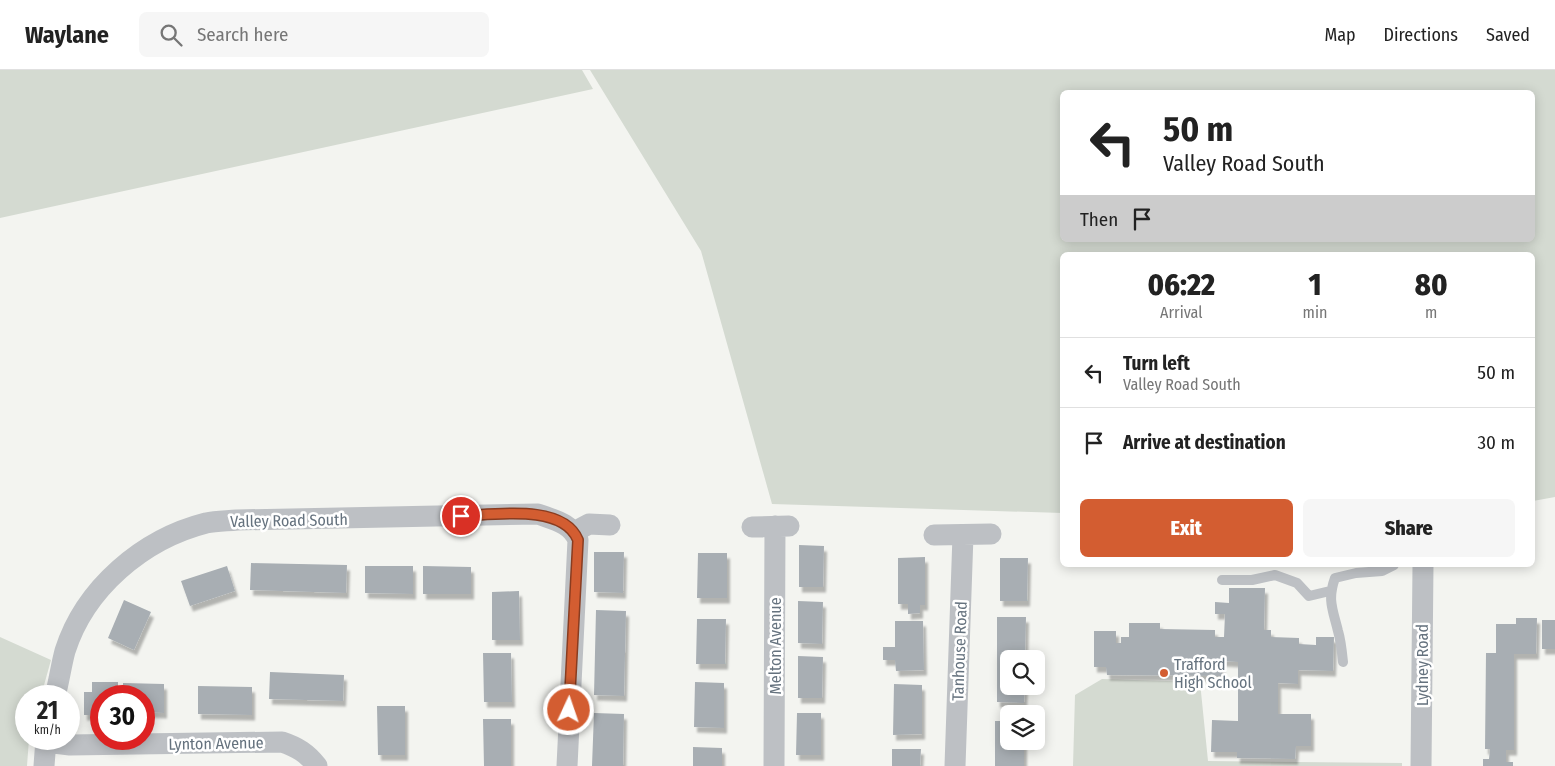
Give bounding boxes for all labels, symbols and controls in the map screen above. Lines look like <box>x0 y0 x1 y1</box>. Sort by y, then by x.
search box <box>139 12 489 57</box>
text: Waylane <box>25 21 109 49</box>
icon: search <box>157 21 185 49</box>
text: Search here <box>197 23 288 46</box>
text: Map <box>1324 24 1356 46</box>
text: Directions <box>1384 24 1458 46</box>
text: Saved <box>1486 24 1530 46</box>
text: 50 m <box>1163 108 1233 150</box>
icon: left <box>1080 110 1145 175</box>
text: Valley Road South <box>1163 150 1325 177</box>
icon: arrive <box>1128 205 1156 233</box>
text: Then <box>1080 208 1118 231</box>
text: 06:22 <box>1147 267 1215 303</box>
text: 1 <box>1308 267 1321 303</box>
text: 80 <box>1415 267 1448 303</box>
text: Arrival <box>1160 303 1203 322</box>
text: min <box>1303 303 1327 322</box>
text: m <box>1425 303 1437 322</box>
text: Turn left <box>1123 352 1190 375</box>
icon: left <box>1080 359 1108 387</box>
text: 50 m <box>1477 361 1515 384</box>
text: Valley Road South <box>1123 375 1241 394</box>
icon: arrive <box>1080 429 1108 457</box>
text: Arrive at destination <box>1123 431 1286 454</box>
text: 30 m <box>1477 431 1515 454</box>
pin <box>440 495 482 537</box>
button: Exit <box>1080 499 1293 557</box>
button: Share <box>1303 499 1515 557</box>
icon: arrive <box>447 502 475 530</box>
street label: Valley Road South <box>230 510 348 531</box>
street label: Melton Avenue <box>766 597 785 695</box>
street label: Tanhouse Road <box>948 601 971 701</box>
street label: Lydney Road <box>1413 624 1432 706</box>
map controls <box>1000 650 1045 750</box>
button: search <box>1000 650 1045 695</box>
place label: Trafford High School <box>1174 655 1252 692</box>
marker: Trafford High School <box>1158 667 1170 679</box>
position arrow <box>542 683 594 735</box>
speed limit sign: 30 <box>90 685 155 750</box>
text: 21 <box>37 696 58 726</box>
button: layers <box>1000 705 1045 750</box>
text: km/h <box>34 723 61 737</box>
street label: Lynton Avenue <box>168 733 264 754</box>

